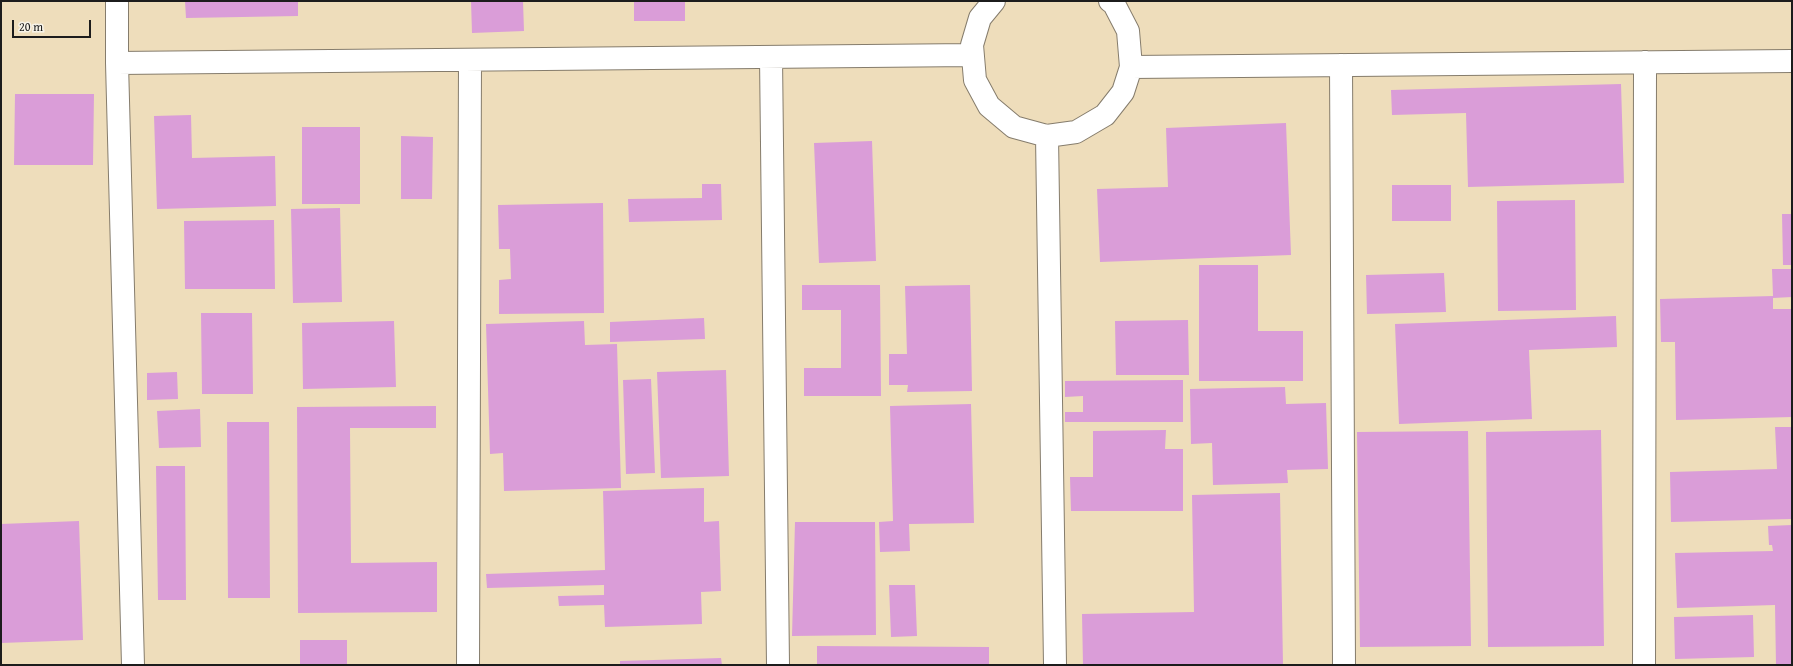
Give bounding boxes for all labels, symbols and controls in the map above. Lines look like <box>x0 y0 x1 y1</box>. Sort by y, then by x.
scale bar <box>14 12 93 38</box>
text: 20 m <box>19 18 43 35</box>

